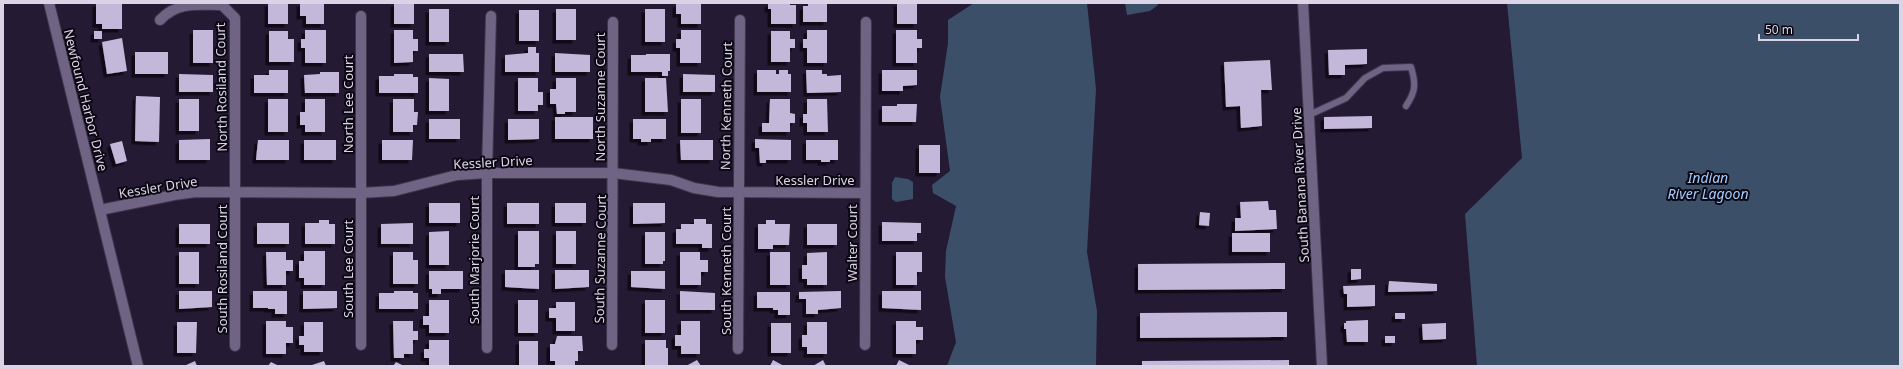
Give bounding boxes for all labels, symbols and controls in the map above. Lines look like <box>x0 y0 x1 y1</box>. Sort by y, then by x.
scale bar <box>1759 16 1858 42</box>
text: 50 m <box>1765 21 1793 38</box>
street label: North Rosiland Court <box>211 22 231 152</box>
street label: Newfound Harbor Drive <box>60 27 112 173</box>
street label: North Suzanne Court <box>591 32 609 161</box>
street label: North Kenneth Court <box>716 41 736 170</box>
street label: North Lee Court <box>339 55 357 153</box>
street label: South Banana River Drive <box>1287 107 1313 263</box>
street label: Kessler Drive <box>453 151 533 173</box>
water label: Indian River Lagoon <box>1668 168 1749 203</box>
street label: Kessler Drive <box>775 171 855 189</box>
street label: Kessler Drive <box>117 172 199 202</box>
street label: South Suzanne Court <box>590 194 610 323</box>
street label: South Marjorie Court <box>465 195 483 324</box>
street label: South Rosiland Court <box>213 204 231 333</box>
street label: Walter Court <box>843 204 861 282</box>
street label: South Kenneth Court <box>717 207 735 335</box>
street label: South Lee Court <box>339 220 357 318</box>

